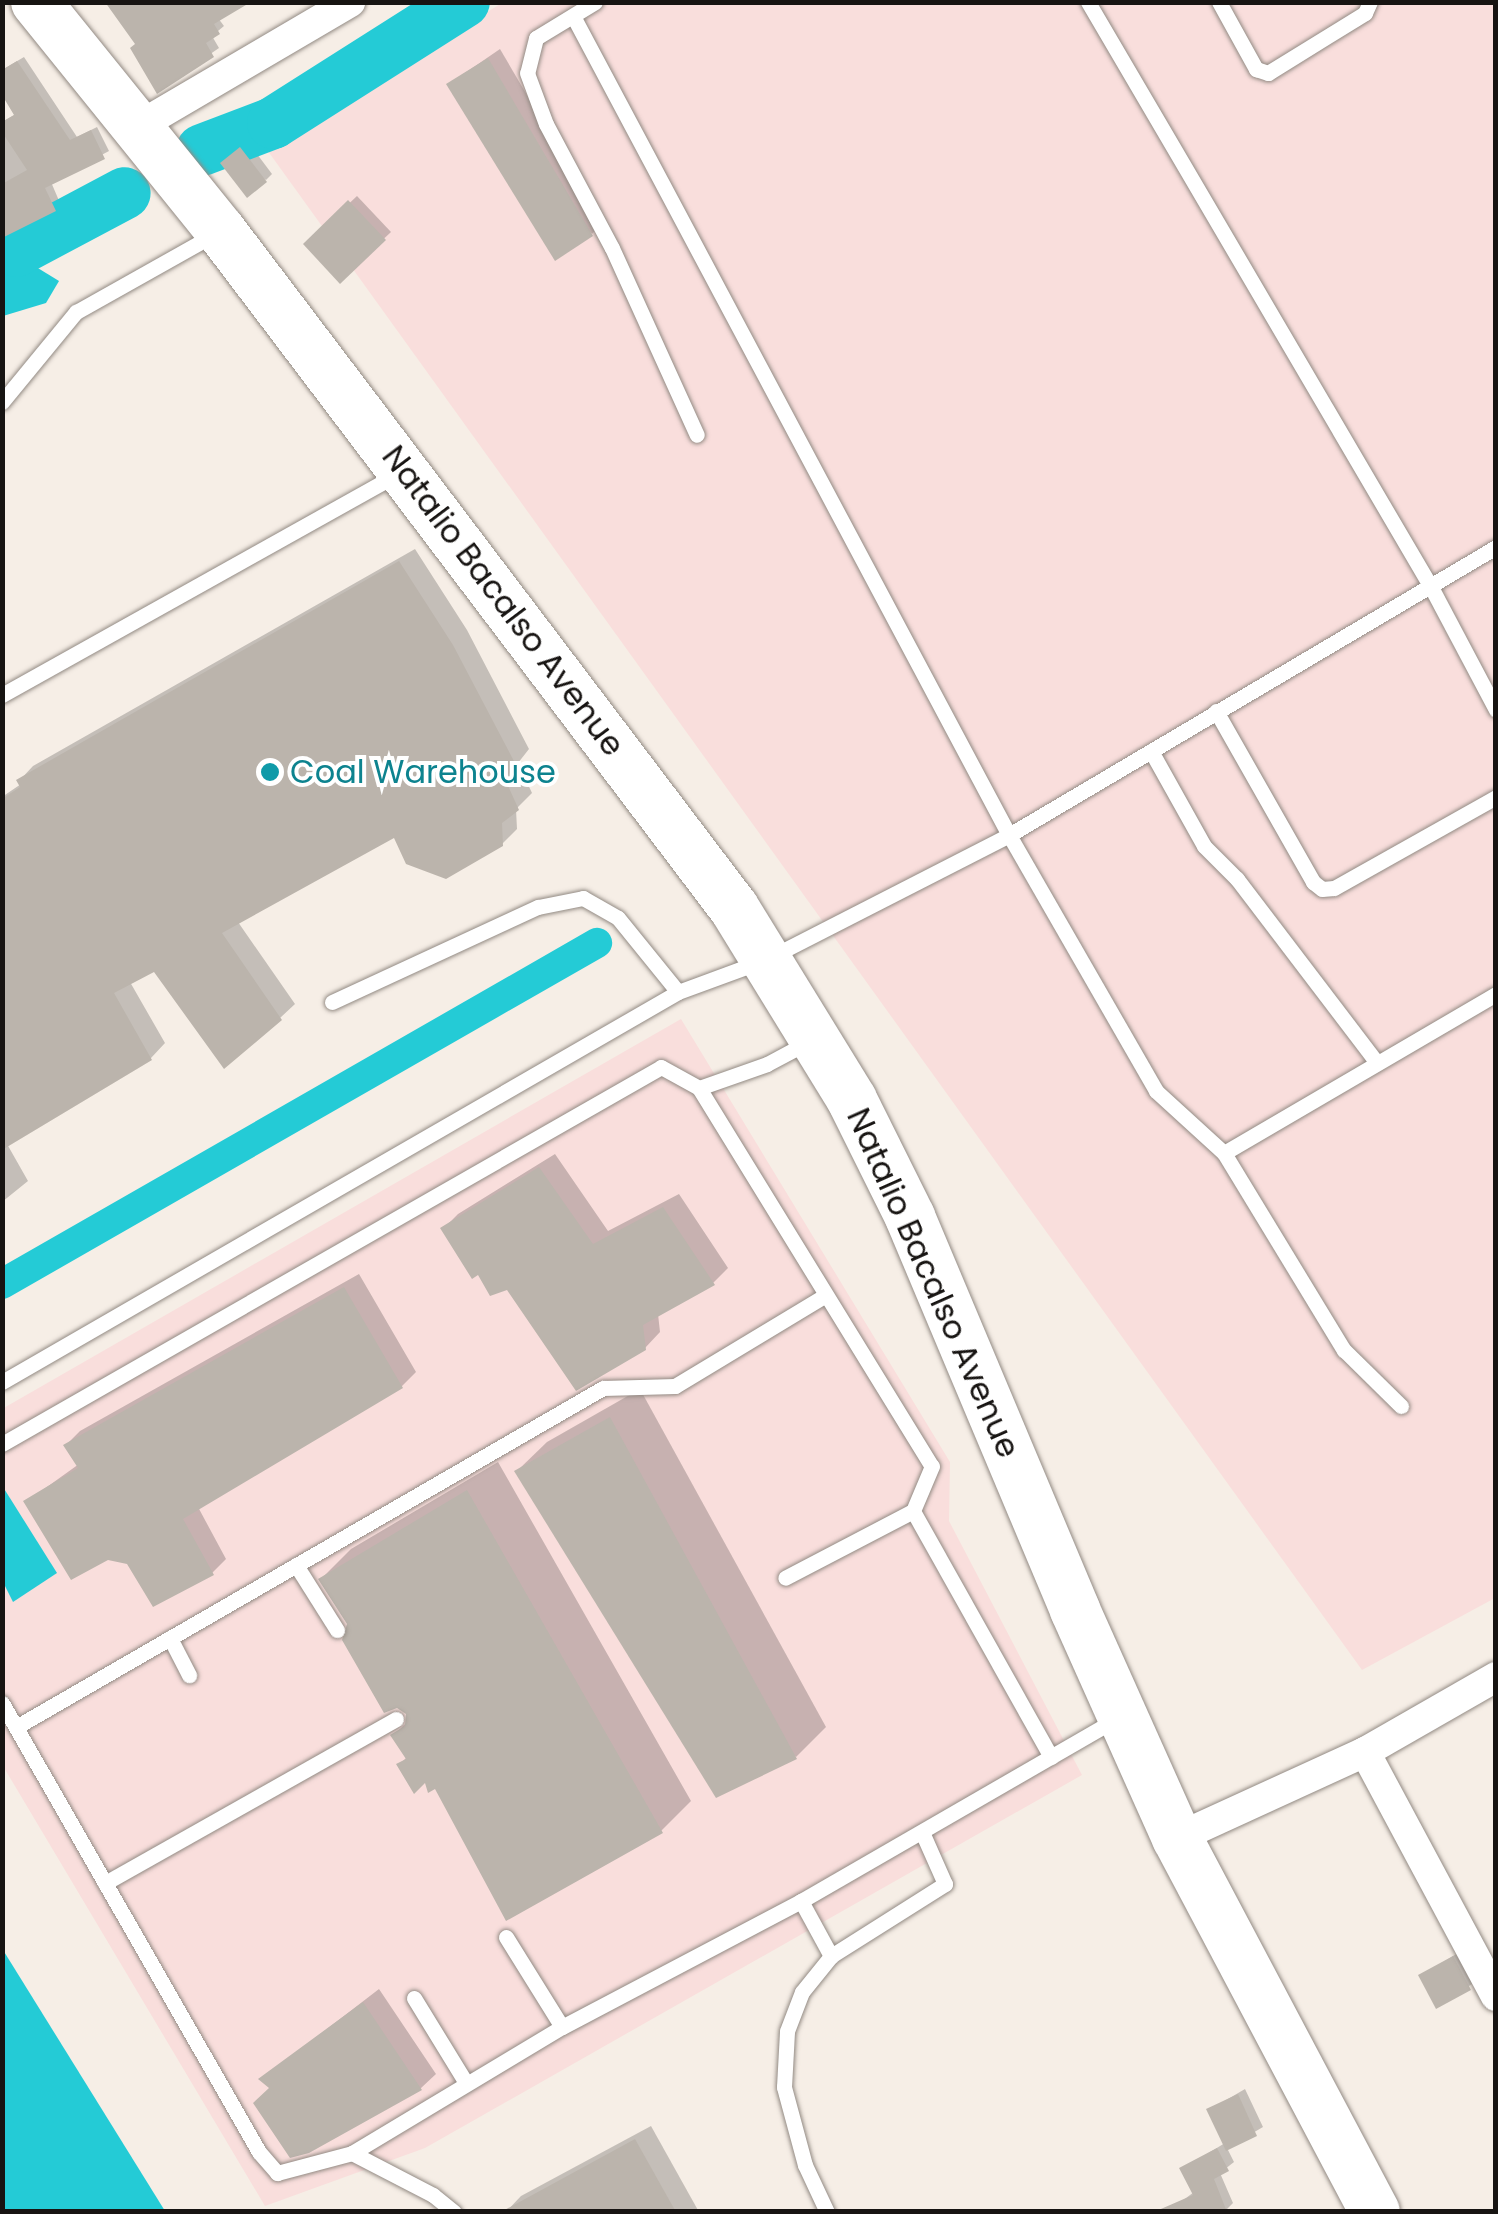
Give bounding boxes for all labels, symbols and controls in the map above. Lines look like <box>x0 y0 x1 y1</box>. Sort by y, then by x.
street label: Natalio Bacalso Avenue <box>374 438 632 764</box>
place label: Coal Warehouse <box>290 753 556 791</box>
marker: Coal Warehouse <box>259 761 281 783</box>
street label: Natalio Bacalso Avenue <box>839 1102 1027 1464</box>

